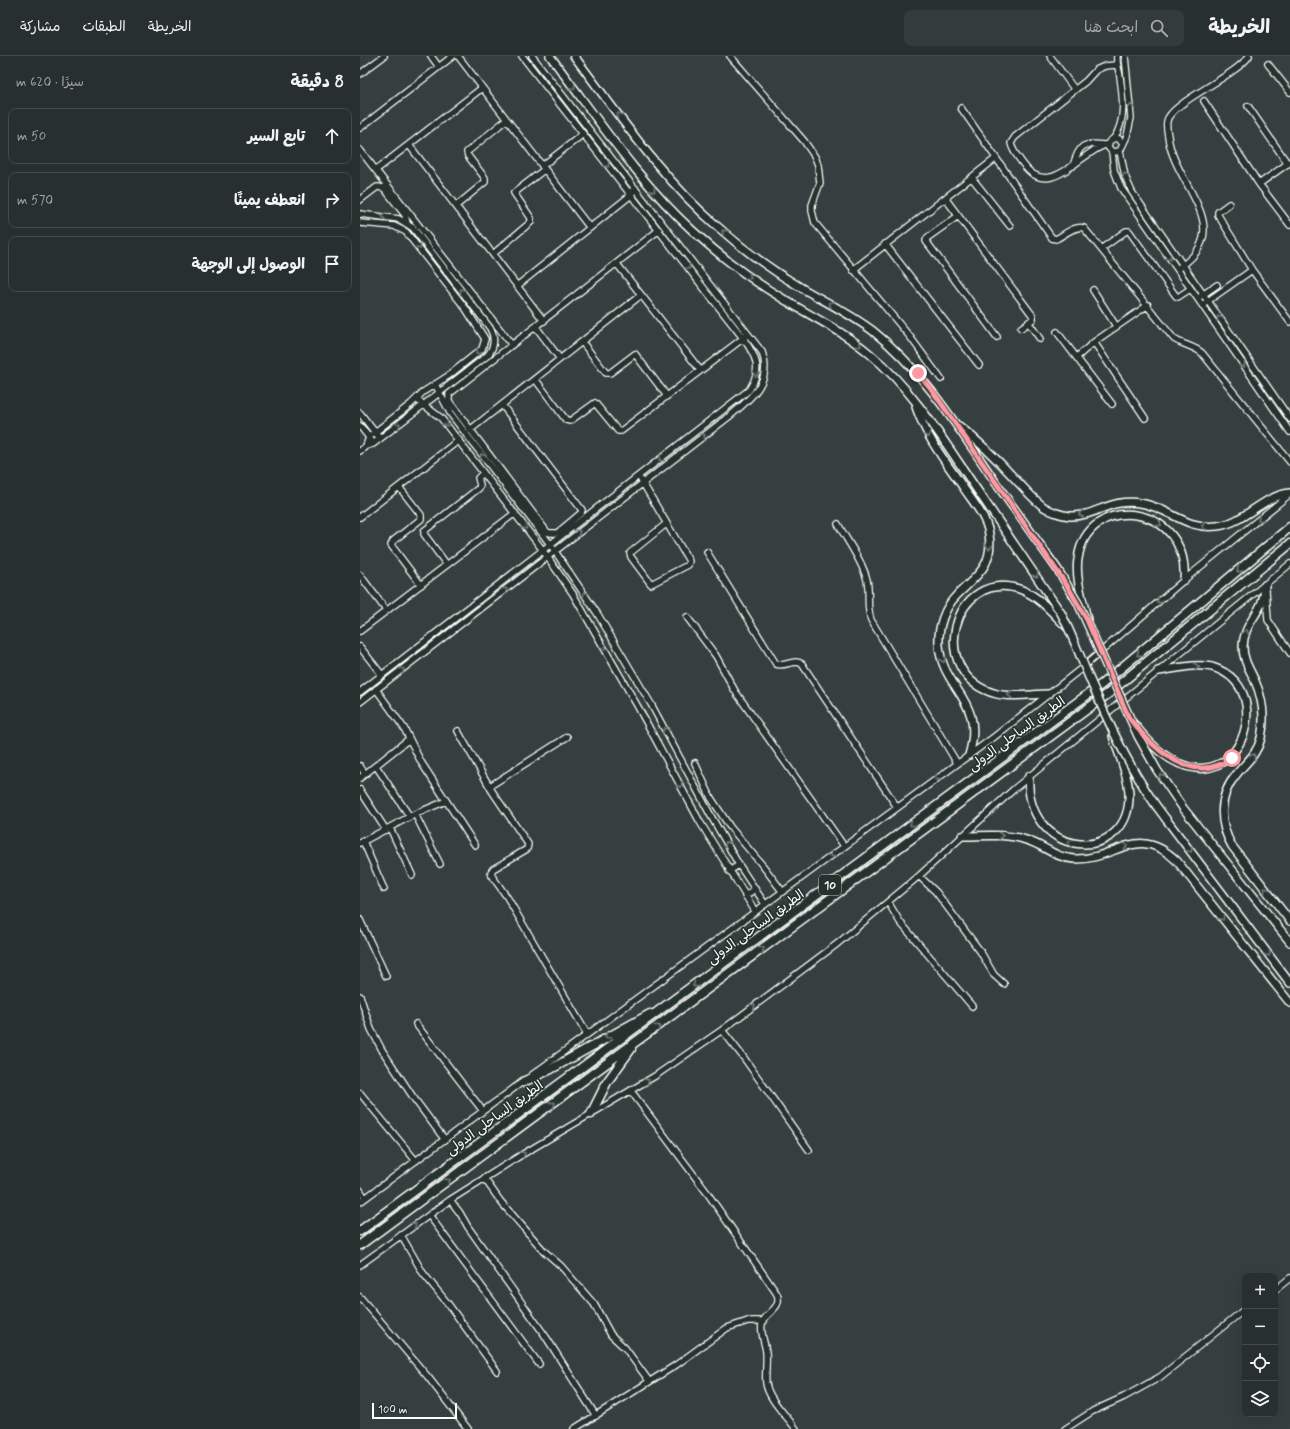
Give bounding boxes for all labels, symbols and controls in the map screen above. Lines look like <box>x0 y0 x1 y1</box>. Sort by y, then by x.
search box <box>904 10 1184 46</box>
text: الخريطة <box>1208 15 1270 40</box>
icon: search <box>1148 17 1170 39</box>
text: مشاركة <box>20 18 60 36</box>
text: الطبقات <box>82 18 126 36</box>
text: الخريطة <box>148 18 191 36</box>
text: ابحث هنا <box>1084 18 1138 38</box>
text: 8 دقيقة <box>291 71 344 93</box>
text: سيرًا · 620 m <box>16 74 84 91</box>
one-way arrow <box>568 83 576 90</box>
one-way arrow <box>1126 104 1135 110</box>
one-way arrow <box>617 112 624 119</box>
icon: ahead <box>321 125 343 147</box>
text: تابع السير <box>247 127 305 147</box>
text: 50 m <box>17 128 46 145</box>
one-way arrow <box>603 160 610 167</box>
one-way arrow <box>1121 172 1129 179</box>
one-way arrow <box>648 185 655 193</box>
icon: right <box>321 189 343 211</box>
text: انعطف يمينًا <box>234 191 305 211</box>
text: 570 m <box>17 192 53 209</box>
one-way arrow <box>381 212 387 221</box>
one-way arrow <box>721 230 728 237</box>
one-way arrow <box>414 242 421 249</box>
icon: arrive <box>321 253 343 275</box>
one-way arrow <box>1164 254 1172 261</box>
text: الوصول إلى الوجهة <box>191 255 305 275</box>
one-way arrow <box>683 263 690 270</box>
one-way arrow <box>745 272 752 279</box>
one-way arrow <box>460 288 467 295</box>
one-way arrow <box>828 302 836 309</box>
one-way arrow <box>1217 316 1224 323</box>
one-way arrow <box>855 341 862 348</box>
one-way arrow <box>475 347 483 354</box>
one-way arrow <box>1238 361 1246 368</box>
route end <box>909 364 927 382</box>
one-way arrow <box>752 371 761 377</box>
one-way arrow <box>441 419 448 426</box>
one-way arrow <box>393 423 400 430</box>
one-way arrow <box>923 431 930 438</box>
one-way arrow <box>699 433 706 441</box>
one-way arrow <box>480 453 487 460</box>
one-way arrow <box>658 454 665 461</box>
one-way arrow <box>1078 510 1084 518</box>
one-way arrow <box>1257 515 1265 522</box>
one-way arrow <box>1155 519 1162 526</box>
one-way arrow <box>520 522 527 529</box>
one-way arrow <box>1201 522 1207 531</box>
one-way arrow <box>573 530 580 537</box>
one-way arrow <box>984 544 993 550</box>
one-way arrow <box>1236 566 1243 573</box>
one-way arrow <box>1031 571 1039 578</box>
one-way arrow <box>500 587 507 594</box>
one-way arrow <box>582 591 590 598</box>
one-way arrow <box>1157 597 1164 604</box>
one-way arrow <box>1241 629 1250 636</box>
one-way arrow <box>600 643 607 650</box>
one-way arrow <box>1136 649 1143 656</box>
one-way arrow <box>938 656 947 663</box>
one-way arrow <box>1194 662 1200 671</box>
one-way arrow <box>398 667 405 674</box>
one-way arrow <box>1007 691 1013 699</box>
street label: الطريق الساحلى الدولى <box>965 693 1069 775</box>
one-way arrow <box>662 727 670 734</box>
route start <box>1223 749 1241 767</box>
one-way arrow <box>1248 753 1255 760</box>
one-way arrow <box>934 773 941 781</box>
one-way arrow <box>1159 773 1166 780</box>
one-way arrow <box>675 781 683 789</box>
one-way arrow <box>909 820 916 827</box>
one-way arrow <box>998 832 1004 840</box>
one-way arrow <box>1067 839 1073 847</box>
one-way arrow <box>724 841 731 848</box>
one-way arrow <box>1121 842 1128 851</box>
one-way arrow <box>1185 846 1192 853</box>
one-way arrow <box>830 850 837 857</box>
road number: 10 <box>819 875 841 895</box>
street label: الطريق الساحلى الدولى <box>704 886 808 968</box>
one-way arrow <box>1264 888 1271 895</box>
one-way arrow <box>1217 913 1224 920</box>
one-way arrow <box>758 947 765 954</box>
one-way arrow <box>1264 949 1271 956</box>
one-way arrow <box>692 980 699 987</box>
one-way arrow <box>749 1003 756 1011</box>
one-way arrow <box>653 1025 660 1032</box>
one-way arrow <box>604 1031 612 1038</box>
street label: الطريق الساحلى الدولى <box>443 1077 547 1159</box>
one-way arrow <box>643 1079 650 1086</box>
one-way arrow <box>548 1102 555 1109</box>
one-way arrow <box>519 1151 526 1159</box>
one-way arrow <box>444 1178 451 1185</box>
one-way arrow <box>410 1223 417 1230</box>
map controls <box>1242 1273 1278 1417</box>
button: + <box>1242 1273 1278 1309</box>
button: − <box>1242 1309 1278 1345</box>
button: locate <box>1242 1345 1278 1381</box>
button: layers <box>1242 1381 1278 1417</box>
scale bar <box>372 1401 457 1420</box>
text: 100 m <box>378 1403 408 1417</box>

